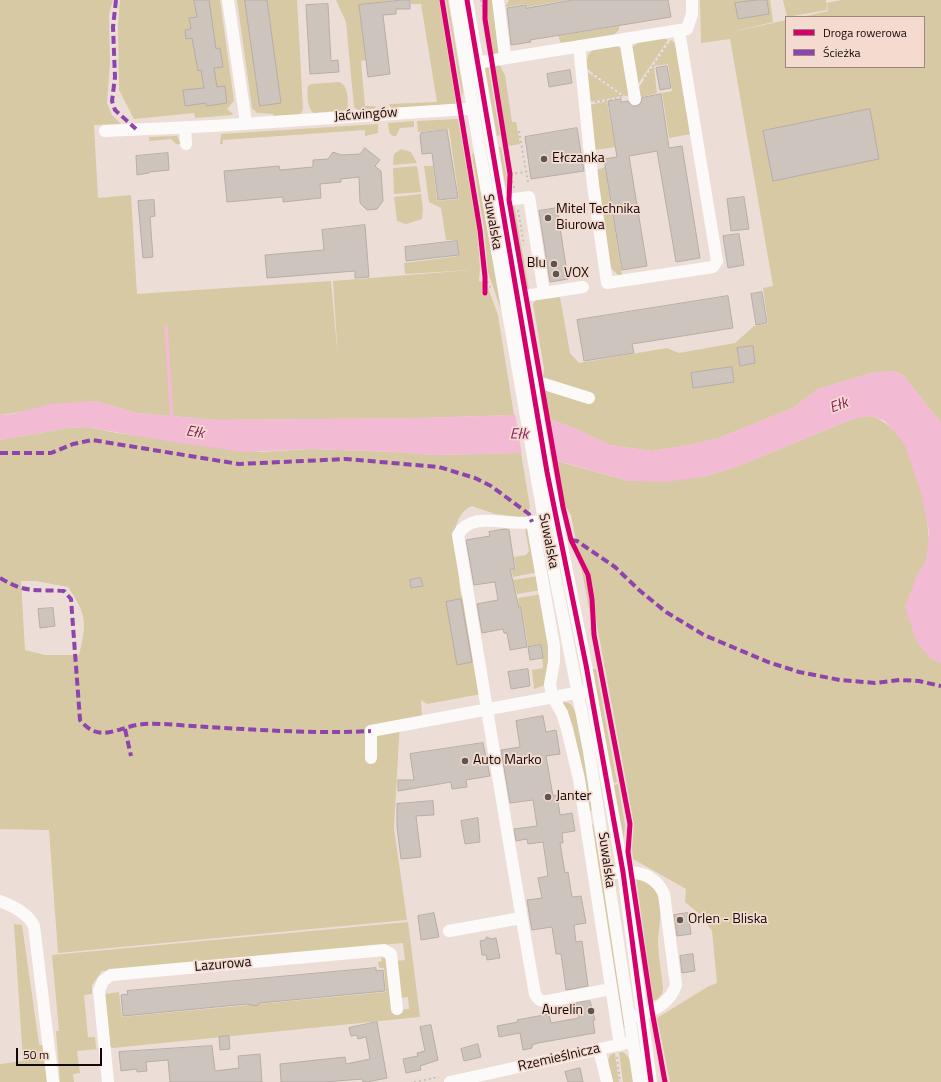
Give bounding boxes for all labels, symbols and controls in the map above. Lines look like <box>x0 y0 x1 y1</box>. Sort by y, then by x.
legend <box>785 16 925 68</box>
text: Droga rowerowa <box>823 23 907 42</box>
text: Ścieżka <box>823 43 861 62</box>
street label: Jaćwingów <box>334 104 398 126</box>
place label: Ełczanka <box>552 151 605 167</box>
marker: Ełczanka <box>539 154 549 164</box>
street label: Suwalska <box>479 193 505 251</box>
place label: Mitel Technika Biurowa <box>556 202 640 234</box>
marker: Mitel Technika Biurowa <box>543 213 553 223</box>
place label: Blu <box>527 256 546 272</box>
marker: Blu <box>549 259 559 269</box>
place label: VOX <box>564 266 589 282</box>
marker: VOX <box>551 269 561 279</box>
water label: Ełk <box>827 394 851 418</box>
water label: Ełk <box>185 423 205 443</box>
water label: Ełk <box>510 426 528 444</box>
street label: Suwalska <box>534 512 562 570</box>
place label: Auto Marko <box>473 753 542 769</box>
marker: Auto Marko <box>460 756 470 766</box>
place label: Janter <box>556 789 591 805</box>
marker: Janter <box>543 792 553 802</box>
street label: Suwalska <box>594 831 618 889</box>
place label: Orlen - Bliska <box>688 912 767 928</box>
marker: Orlen - Bliska <box>675 915 685 925</box>
street label: Lazurowa <box>194 954 252 976</box>
place label: Aurelin <box>542 1003 583 1019</box>
marker: Aurelin <box>586 1006 596 1016</box>
scale bar <box>18 1040 104 1066</box>
street label: Rzemieślnicza <box>516 1040 602 1076</box>
text: 50 m <box>23 1045 49 1064</box>

